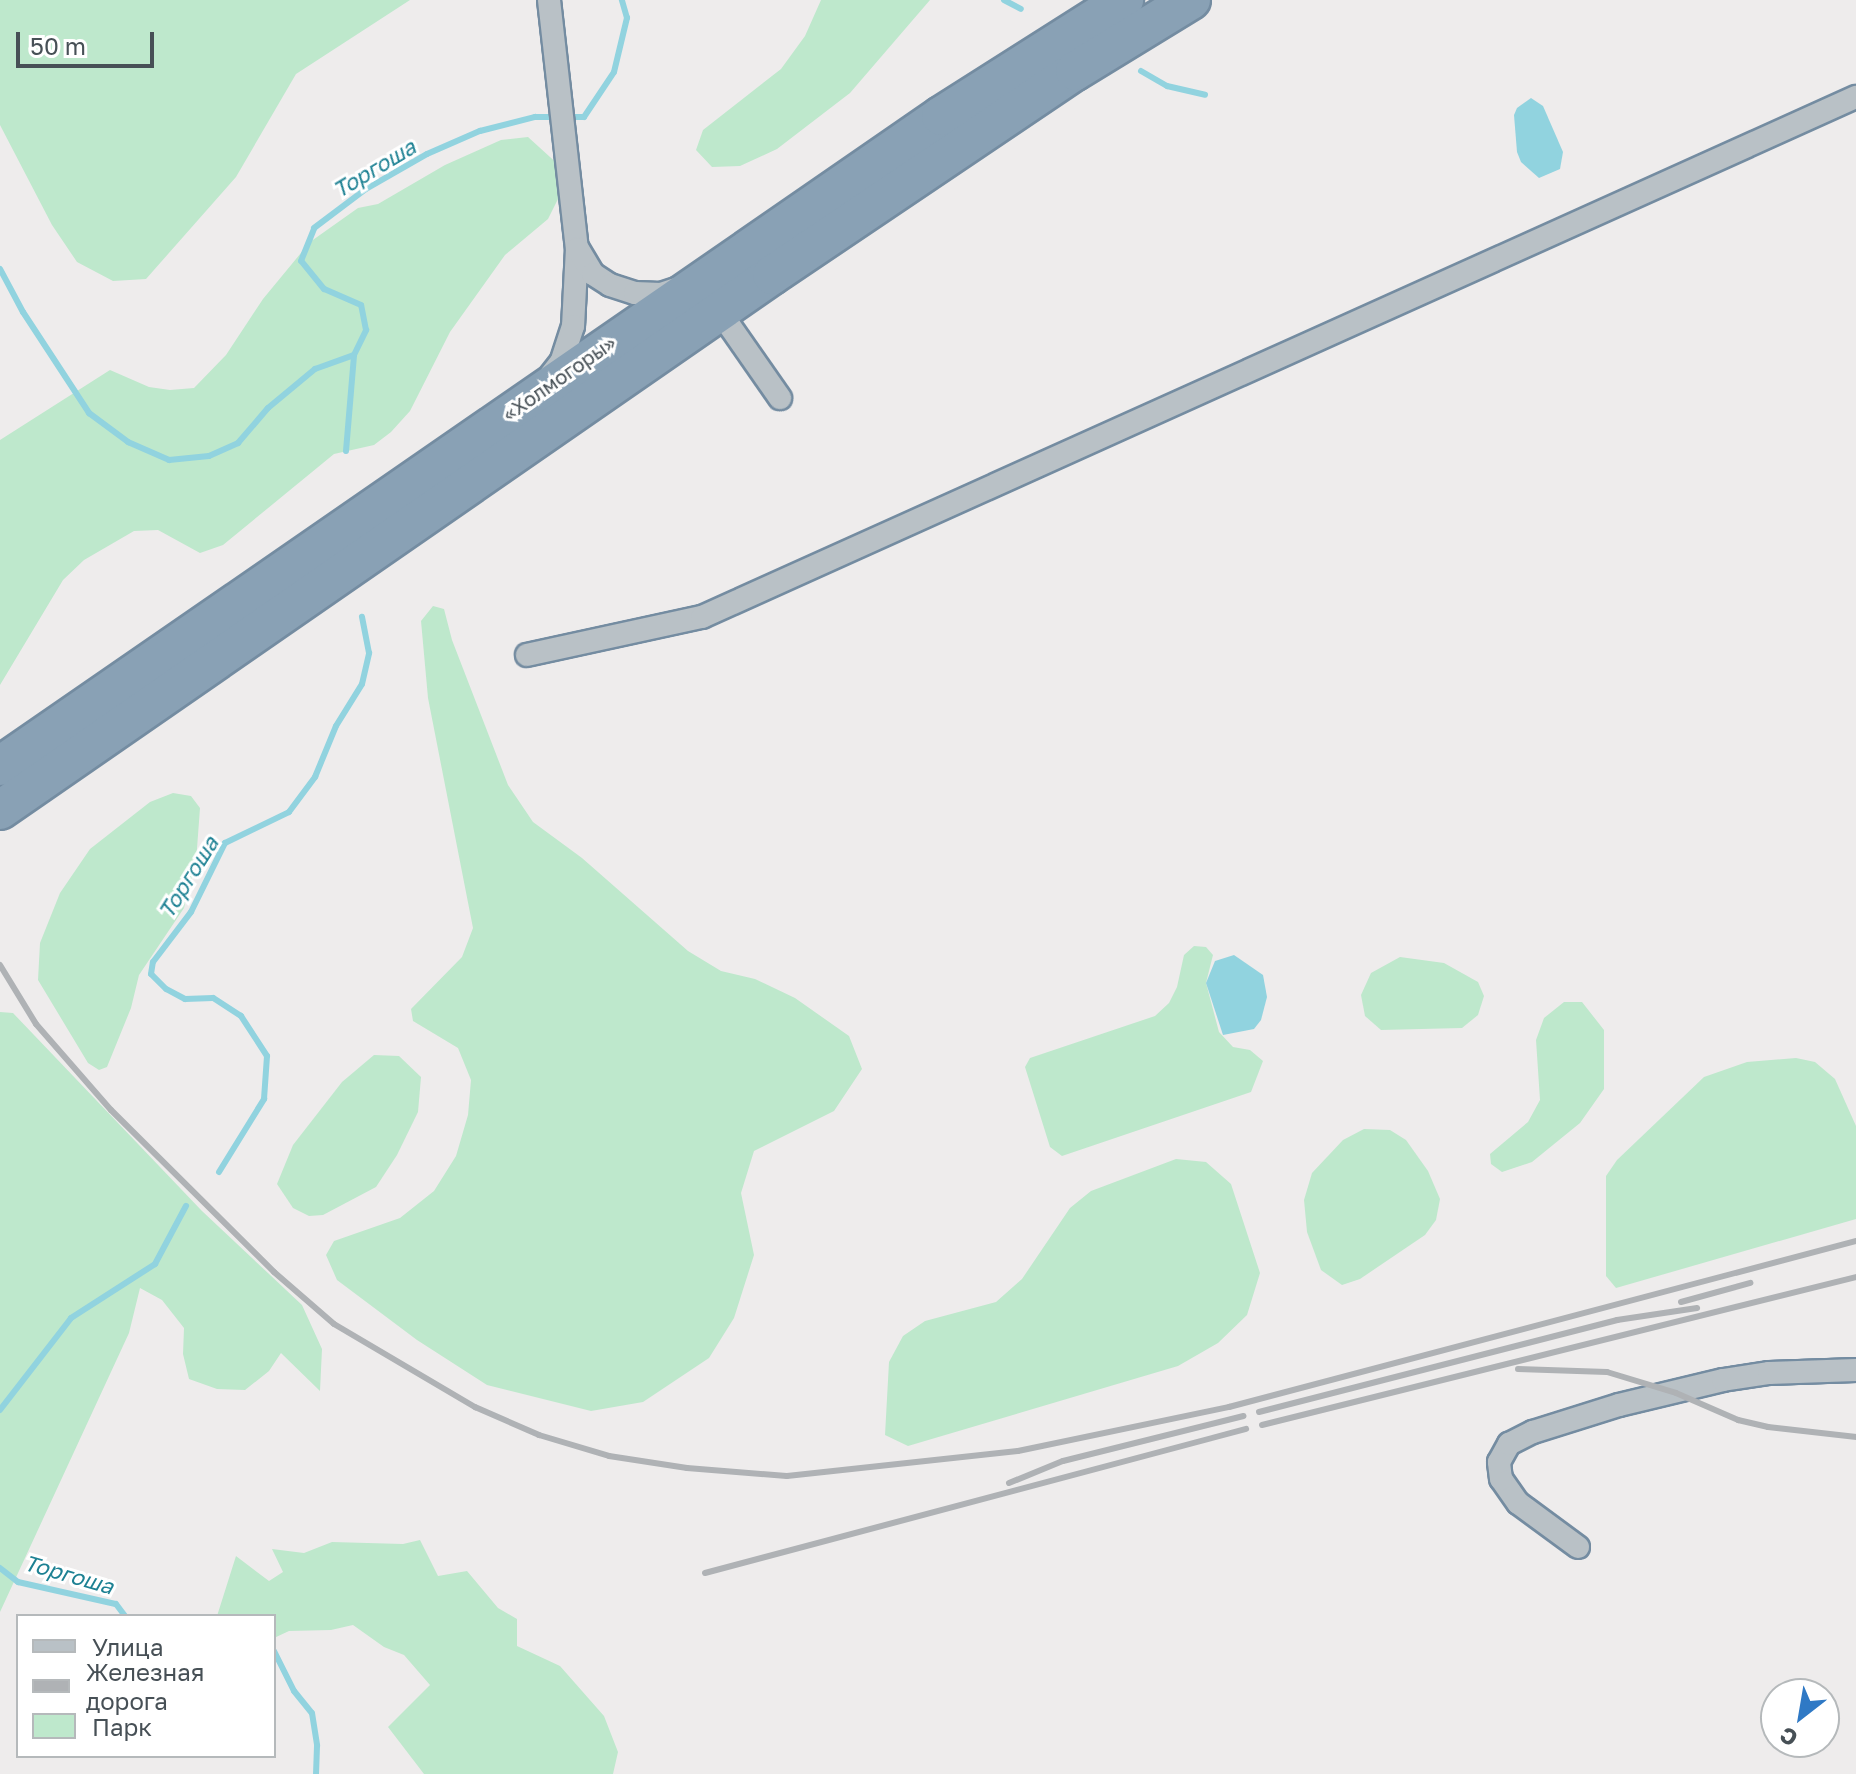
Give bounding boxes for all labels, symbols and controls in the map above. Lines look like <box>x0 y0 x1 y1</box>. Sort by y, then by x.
scale bar <box>20 16 158 66</box>
text: 50 m <box>30 31 86 60</box>
water label: Торгоша <box>328 133 420 203</box>
street label: «Холмогоры» <box>498 330 620 426</box>
water label: Торгоша <box>152 831 224 923</box>
water label: Торгоша <box>21 1549 117 1599</box>
legend <box>16 1614 276 1758</box>
text: Улица <box>92 1632 164 1661</box>
text: Железная дорога <box>86 1657 204 1715</box>
north arrow <box>1760 1678 1840 1758</box>
text: Парк <box>92 1712 152 1741</box>
text: С <box>1775 1722 1802 1753</box>

